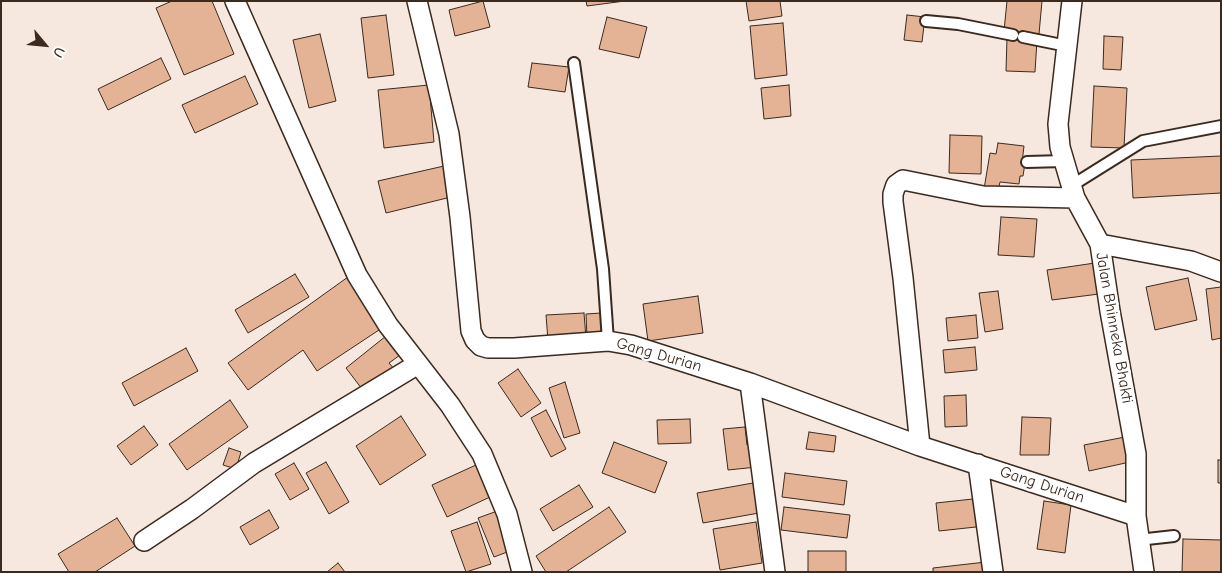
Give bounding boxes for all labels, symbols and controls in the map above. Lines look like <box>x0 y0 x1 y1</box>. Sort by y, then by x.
north arrow <box>20 20 70 70</box>
text: U <box>49 44 68 60</box>
street label: Jalan Bhinneka Bhakti <box>1091 251 1137 405</box>
street label: Gang Durian <box>614 334 704 376</box>
street label: Gang Durian <box>997 462 1087 508</box>

